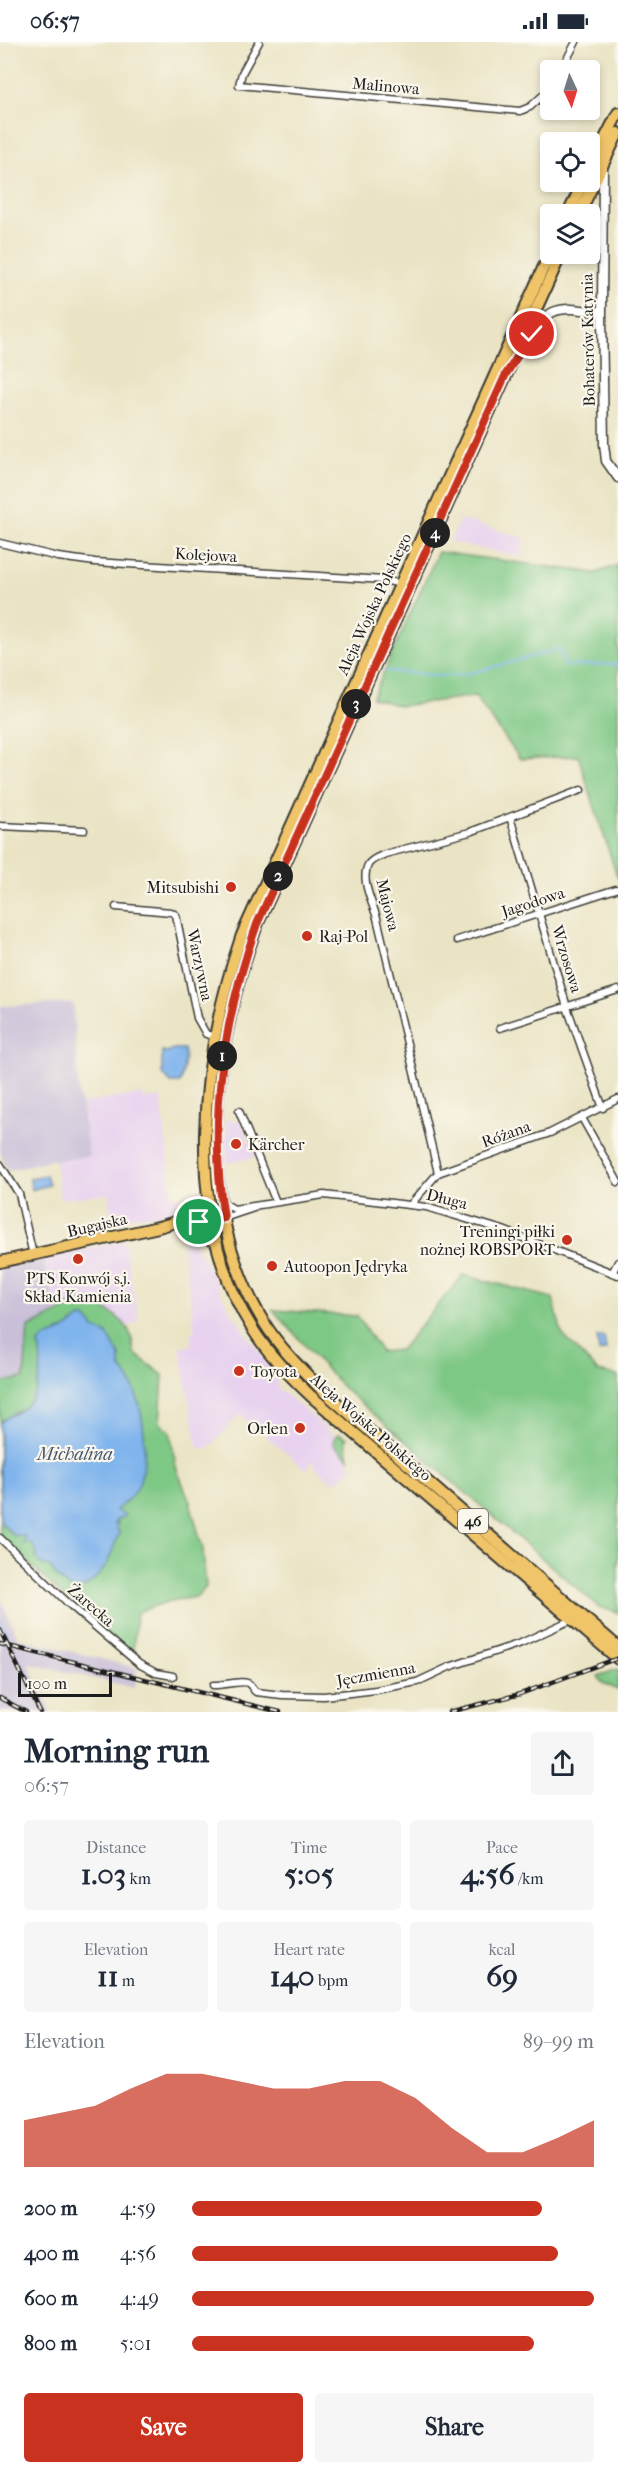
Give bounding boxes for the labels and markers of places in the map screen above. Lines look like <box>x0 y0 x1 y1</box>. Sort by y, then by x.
pin <box>506 308 557 359</box>
pin: 4 <box>420 518 450 548</box>
pin: 3 <box>341 689 371 719</box>
pin: 2 <box>263 861 293 891</box>
place label: Mitsubishi <box>147 878 219 897</box>
marker: Mitsubishi <box>224 880 238 894</box>
place label: Raj-Pol <box>319 927 369 946</box>
marker: Raj-Pol <box>300 929 314 943</box>
pin: 1 <box>207 1041 237 1071</box>
place label: Kärcher <box>248 1135 305 1154</box>
marker: Kärcher <box>229 1137 243 1151</box>
pin <box>173 1196 224 1247</box>
place label: Treningi piłki nożnej ROBSPORT <box>420 1222 555 1259</box>
marker: Treningi piłki nożnej ROBSPORT <box>560 1233 574 1247</box>
marker: PTS Konwój s.j. Skład Kamienia <box>71 1252 85 1266</box>
place label: Autoopon Jędryka <box>283 1257 408 1276</box>
marker: Autoopon Jędryka <box>265 1259 279 1273</box>
place label: PTS Konwój s.j. Skład Kamienia <box>25 1269 132 1306</box>
place label: Toyota <box>251 1362 298 1381</box>
marker: Toyota <box>232 1364 246 1378</box>
place label: Orlen <box>247 1419 289 1438</box>
marker: Orlen <box>293 1421 307 1435</box>

